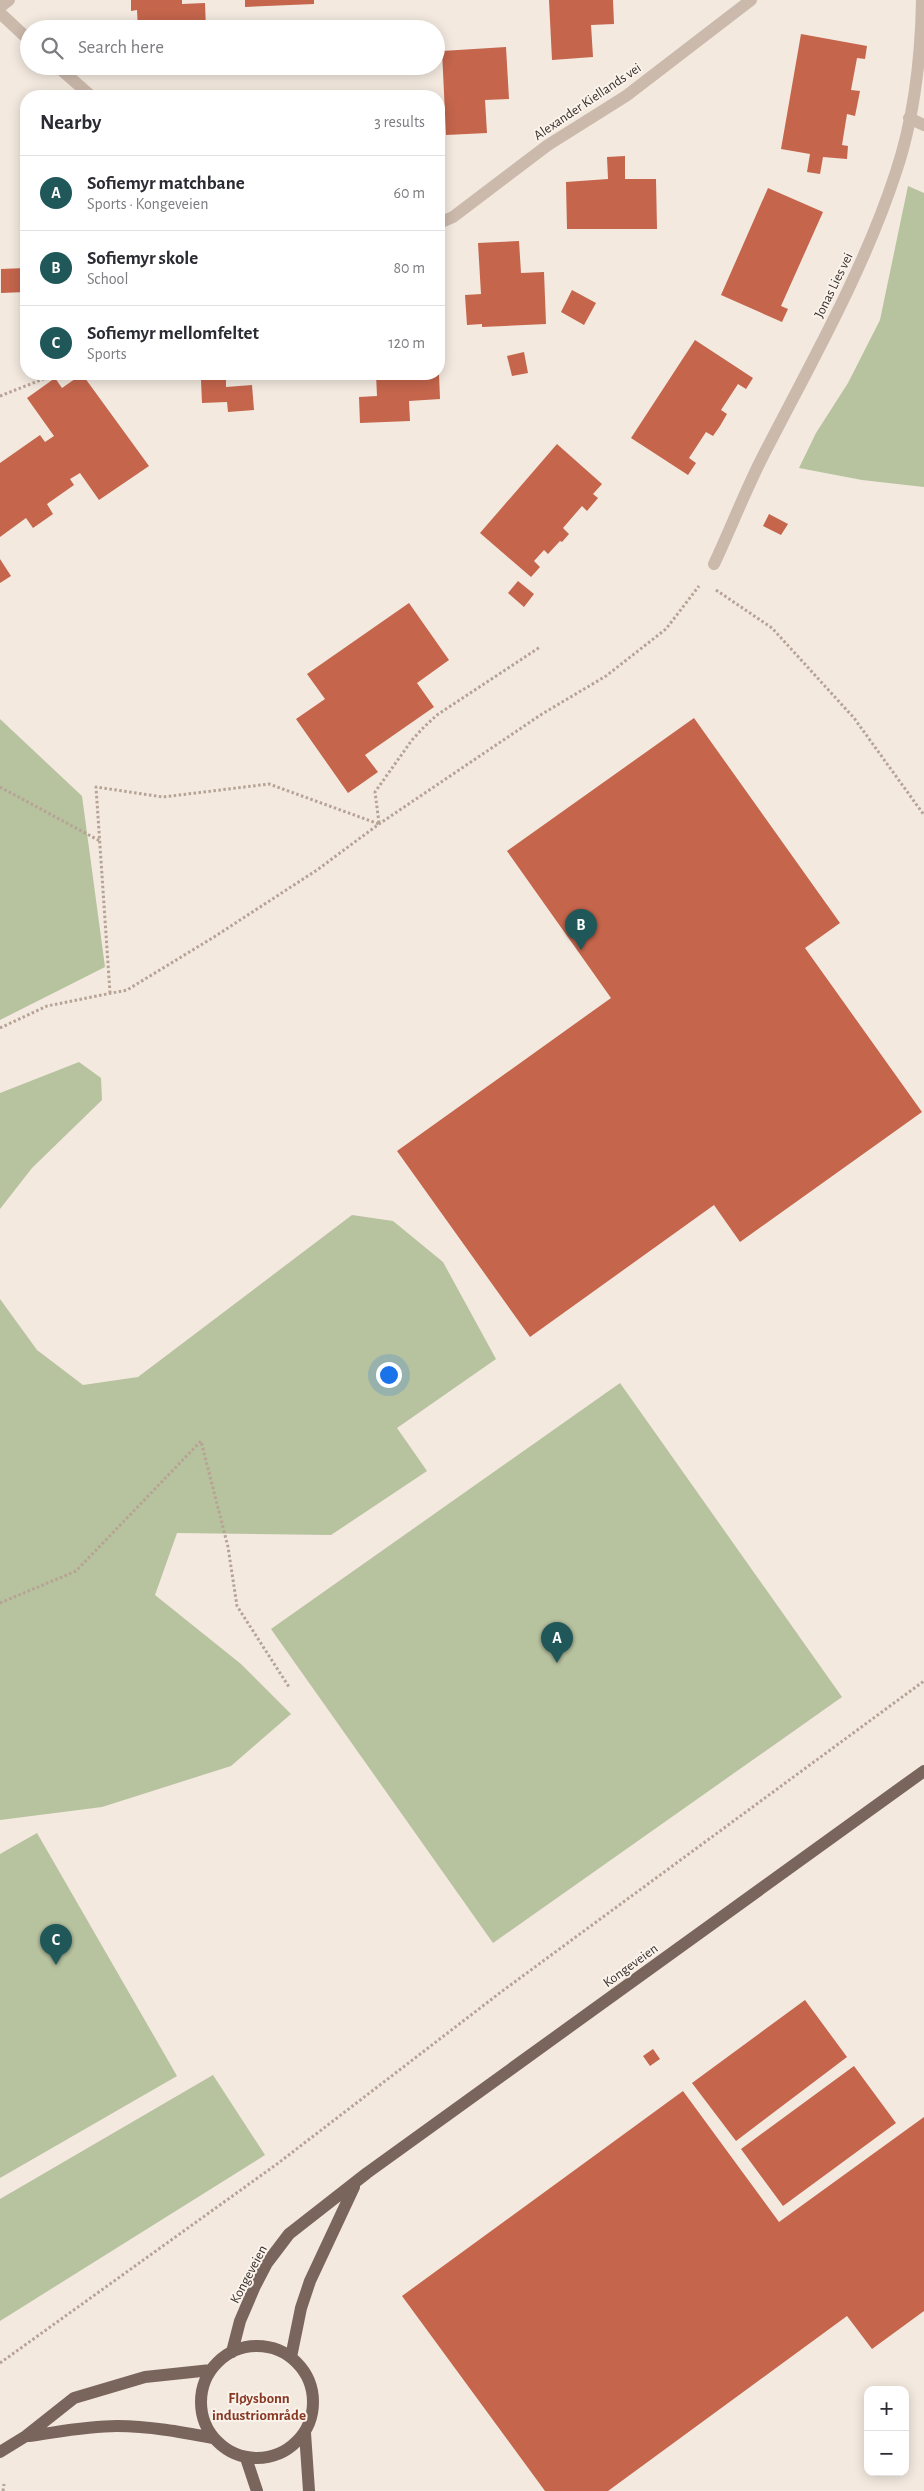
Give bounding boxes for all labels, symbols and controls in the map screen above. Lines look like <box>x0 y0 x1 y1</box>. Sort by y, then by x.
search box <box>20 20 445 75</box>
icon: search <box>38 34 66 62</box>
text: Search here <box>78 38 164 57</box>
street label: Alexander Kiellands vei <box>531 61 644 143</box>
text: Nearby <box>40 112 101 133</box>
text: 3 results <box>374 114 425 130</box>
text: Sofiemyr matchbane <box>87 174 245 193</box>
text: A <box>51 185 61 201</box>
text: 60 m <box>394 185 425 201</box>
text: Sports · Kongeveien <box>87 196 208 212</box>
text: Sofiemyr skole <box>87 249 198 268</box>
street label: Jonas Lies vei <box>812 251 856 320</box>
text: B <box>51 260 61 276</box>
text: 80 m <box>394 260 425 276</box>
text: School <box>87 271 128 287</box>
text: Sofiemyr mellomfeltet <box>87 324 259 343</box>
text: C <box>52 335 60 351</box>
text: 120 m <box>388 335 425 351</box>
text: Sports <box>87 346 127 362</box>
pin: B <box>565 909 597 950</box>
your location <box>376 1362 402 1388</box>
pin: A <box>541 1622 573 1663</box>
pin: C <box>40 1924 72 1965</box>
street label: Kongeveien <box>601 1941 661 1990</box>
street label: Kongeveien <box>228 2243 270 2306</box>
map controls <box>864 2386 909 2476</box>
button: + <box>864 2386 909 2431</box>
district label: Fløysbonn industriområde <box>212 2391 306 2423</box>
button: − <box>864 2431 909 2476</box>

